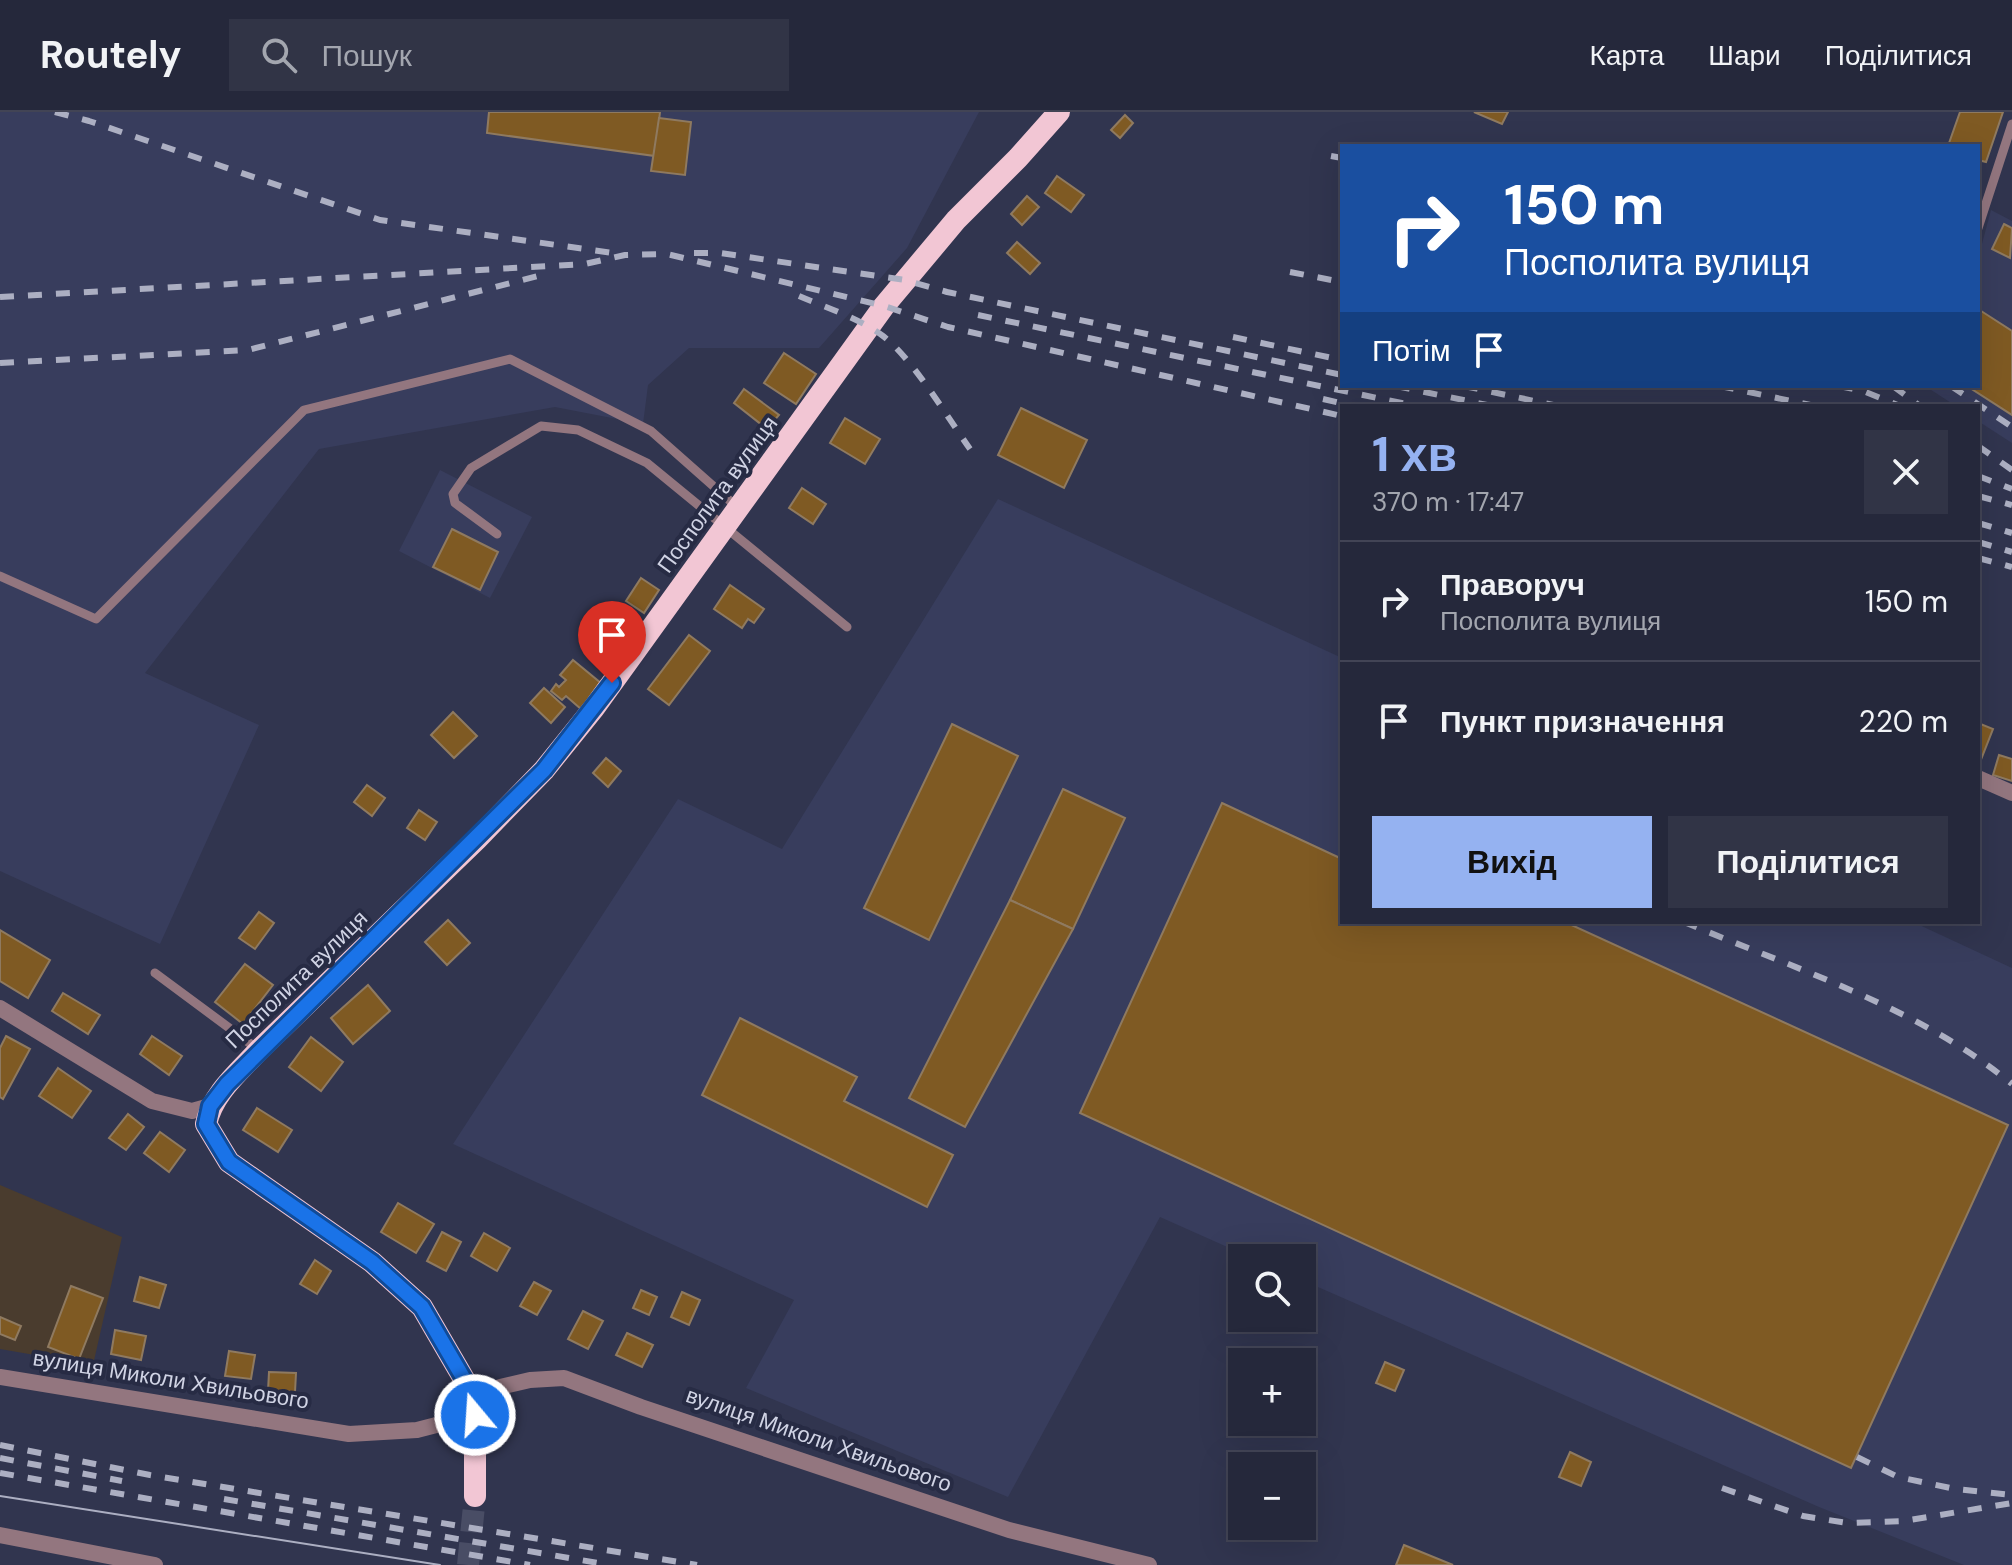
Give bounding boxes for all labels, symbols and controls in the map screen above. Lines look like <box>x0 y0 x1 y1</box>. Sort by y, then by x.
search box <box>229 19 789 91</box>
text: Routely <box>40 30 181 80</box>
icon: search <box>257 33 301 77</box>
text: Пошук <box>321 36 412 75</box>
text: Карта <box>1589 37 1664 74</box>
text: Шари <box>1708 37 1781 74</box>
text: Поділитися <box>1825 37 1972 74</box>
text: 150 m <box>1504 168 1665 241</box>
icon: right <box>1372 176 1476 280</box>
text: Посполита вулиця <box>1504 239 1810 286</box>
icon: arrive <box>1467 328 1511 372</box>
text: Потім <box>1372 331 1451 370</box>
street label: Посполита вулиця <box>651 410 784 579</box>
text: 1 хв <box>1372 423 1457 486</box>
button: close <box>1864 430 1948 514</box>
text: 370 m · 17:47 <box>1372 485 1524 519</box>
text: Праворуч <box>1440 565 1585 604</box>
icon: right <box>1372 579 1416 623</box>
text: 150 m <box>1865 582 1948 621</box>
pin <box>578 601 646 683</box>
text: Посполита вулиця <box>1440 604 1661 638</box>
icon: arrive <box>590 613 634 657</box>
icon: arrive <box>1372 699 1416 743</box>
text: Пункт призначення <box>1440 702 1725 741</box>
text: 220 m <box>1859 702 1948 741</box>
button: Вихід <box>1372 816 1652 908</box>
button: Поділитися <box>1668 816 1948 908</box>
street label: Посполита вулиця <box>219 904 374 1055</box>
map controls <box>1228 1244 1316 1540</box>
button: search <box>1228 1244 1316 1332</box>
street label: вулиця Миколи Хвильового <box>31 1343 311 1416</box>
button: + <box>1228 1348 1316 1436</box>
position arrow <box>433 1373 517 1457</box>
street label: вулиця Миколи Хвильового <box>682 1380 955 1499</box>
button: − <box>1228 1452 1316 1540</box>

